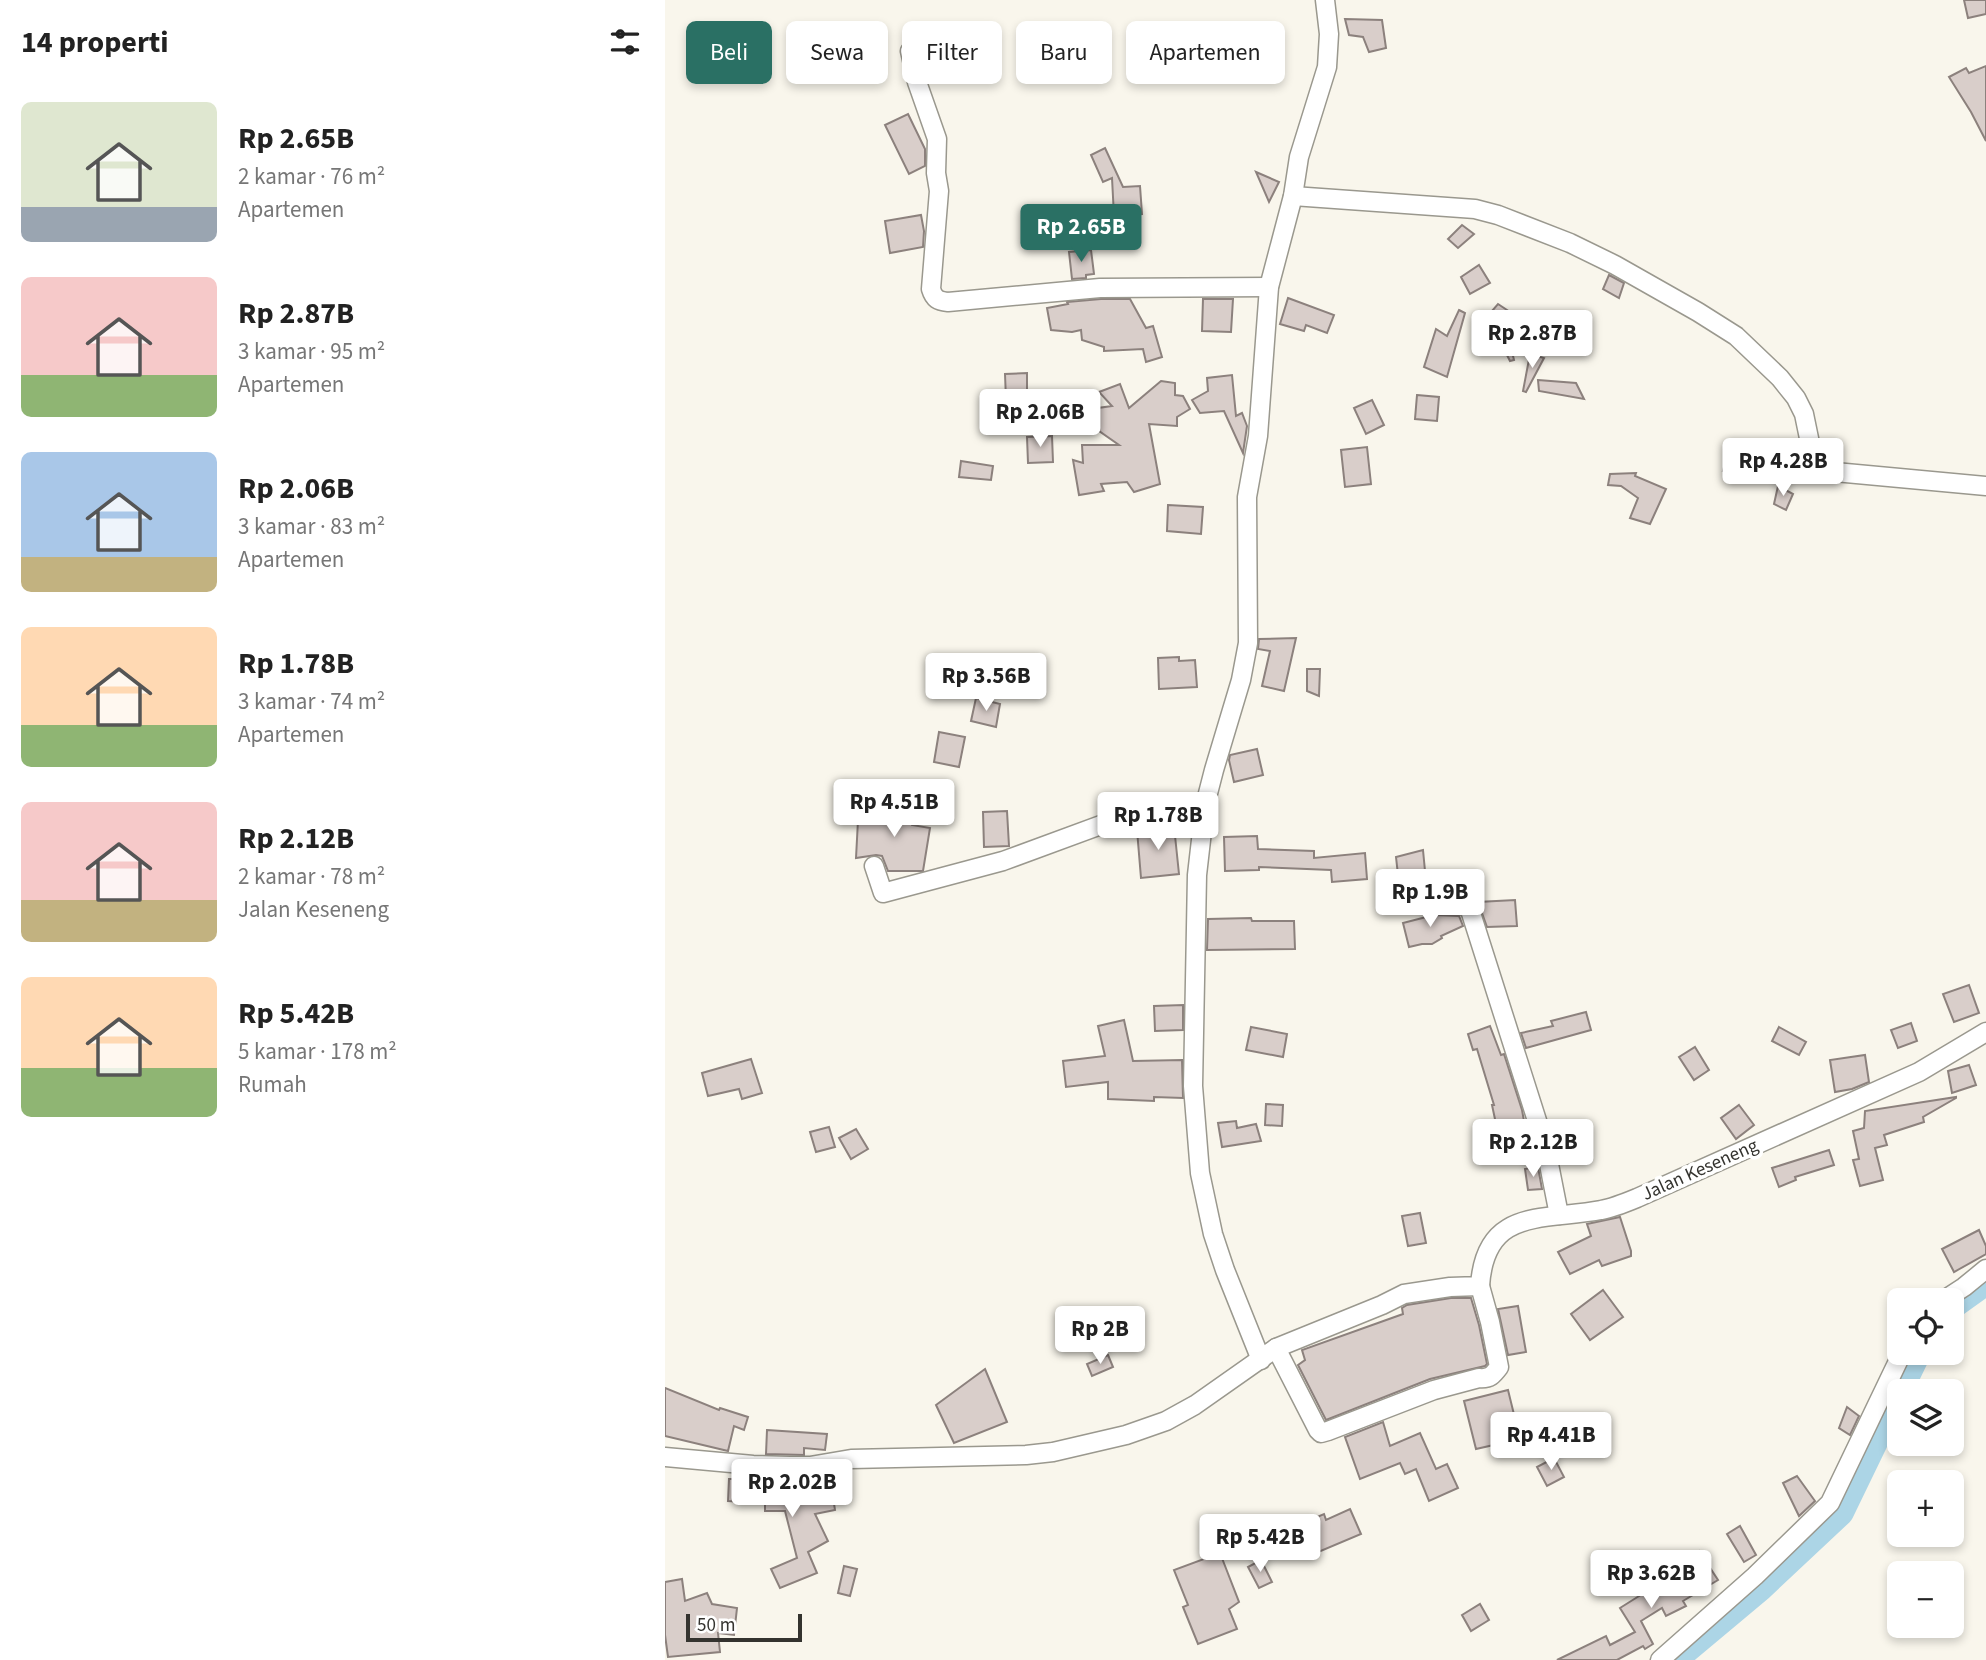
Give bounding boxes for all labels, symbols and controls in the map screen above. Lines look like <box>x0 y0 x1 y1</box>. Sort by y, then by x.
text: 14 properti <box>21 21 169 64</box>
chip: Beli <box>686 21 772 84</box>
chip: Sewa <box>786 21 888 84</box>
chip: Filter <box>902 21 1002 84</box>
chip: Baru <box>1016 21 1112 84</box>
chip: Apartemen <box>1126 21 1285 84</box>
icon: filters <box>606 23 644 61</box>
text: Rp 2.65B <box>238 117 354 160</box>
icon: home <box>77 130 161 214</box>
text: 2 kamar · 76 m² <box>238 160 385 193</box>
text: Apartemen <box>238 193 344 226</box>
pin: Rp 2.65B <box>1009 204 1153 264</box>
text: Rp 2.65B <box>1036 210 1126 243</box>
text: Rp 2.87B <box>238 292 354 335</box>
icon: home <box>77 305 161 389</box>
pin: Rp 2.87B <box>1460 310 1604 370</box>
text: Rp 2.87B <box>1487 316 1577 349</box>
text: 3 kamar · 95 m² <box>238 335 385 368</box>
text: Apartemen <box>238 368 344 401</box>
pin: Rp 2.06B <box>968 390 1112 449</box>
text: Rp 2.06B <box>995 395 1085 428</box>
pin: Rp 4.28B <box>1711 438 1855 498</box>
text: Rp 4.28B <box>1738 444 1828 477</box>
text: Rp 2.06B <box>238 467 354 510</box>
icon: home <box>77 480 161 564</box>
text: 3 kamar · 83 m² <box>238 510 385 543</box>
text: Apartemen <box>238 543 344 576</box>
text: Rp 1.78B <box>238 642 354 685</box>
pin: Rp 3.56B <box>914 654 1058 713</box>
icon: home <box>77 655 161 739</box>
text: Rp 3.56B <box>941 659 1031 692</box>
text: 3 kamar · 74 m² <box>238 685 385 718</box>
text: Apartemen <box>238 718 344 751</box>
pin: Rp 4.51B <box>822 780 966 839</box>
text: Rp 4.51B <box>849 785 939 818</box>
pin: Rp 1.78B <box>1086 792 1230 852</box>
text: Rp 1.78B <box>1113 798 1203 831</box>
text: Rp 2.12B <box>238 817 354 860</box>
icon: home <box>77 830 161 914</box>
text: 2 kamar · 78 m² <box>238 860 385 893</box>
pin: Rp 1.9B <box>1365 870 1495 929</box>
text: Rp 1.9B <box>1392 875 1468 908</box>
text: Jalan Keseneng <box>238 893 389 926</box>
text: Rp 5.42B <box>238 992 354 1035</box>
icon: home <box>77 1005 161 1089</box>
text: 5 kamar · 178 m² <box>238 1035 397 1068</box>
text: Rumah <box>238 1068 307 1101</box>
pin: Rp 2.12B <box>1461 1120 1605 1179</box>
text: Rp 2.12B <box>1488 1125 1578 1158</box>
street label: Jalan Keseneng <box>1638 1132 1763 1208</box>
map controls <box>1887 1288 1964 1638</box>
button: locate <box>1887 1288 1964 1365</box>
pin: Rp 2B <box>1051 1306 1149 1366</box>
text: Rp 2B <box>1071 1312 1129 1345</box>
button: layers <box>1887 1379 1964 1456</box>
pin: Rp 4.41B <box>1479 1412 1623 1472</box>
text: Rp 4.41B <box>1506 1418 1596 1451</box>
pin: Rp 2.02B <box>720 1460 864 1519</box>
text: Rp 2.02B <box>747 1465 837 1498</box>
button: + <box>1887 1470 1964 1547</box>
pin: Rp 5.42B <box>1188 1514 1332 1574</box>
text: Rp 5.42B <box>1215 1520 1305 1553</box>
pin: Rp 3.62B <box>1579 1550 1723 1610</box>
text: Rp 3.62B <box>1606 1556 1696 1589</box>
button: − <box>1887 1561 1964 1638</box>
scale bar <box>686 1611 801 1643</box>
text: 50 m <box>697 1612 735 1639</box>

